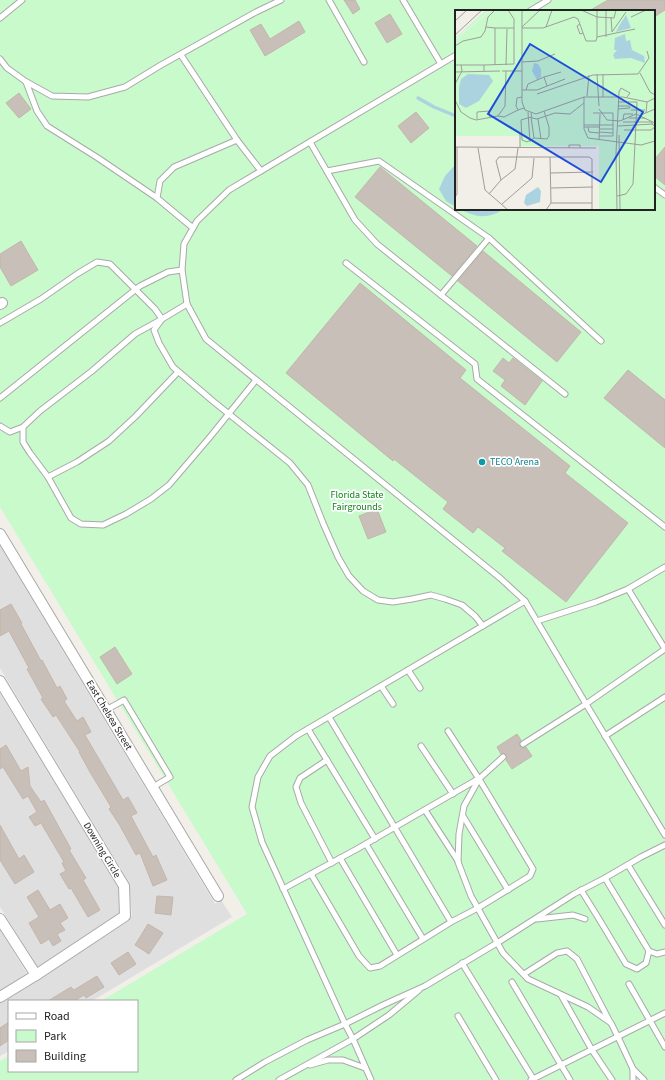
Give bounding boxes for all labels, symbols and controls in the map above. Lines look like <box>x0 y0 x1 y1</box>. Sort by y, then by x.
inset map <box>455 10 655 210</box>
place label: TECO Arena <box>490 455 539 469</box>
marker: TECO Arena <box>477 457 487 467</box>
park label: Florida State Fairgrounds <box>331 488 383 514</box>
street label: East Chelsea Street <box>83 677 136 753</box>
street label: Downing Circle <box>80 819 124 881</box>
legend <box>8 1000 138 1072</box>
text: Road <box>44 1008 70 1025</box>
text: Park <box>44 1028 66 1045</box>
text: Building <box>44 1048 86 1065</box>

